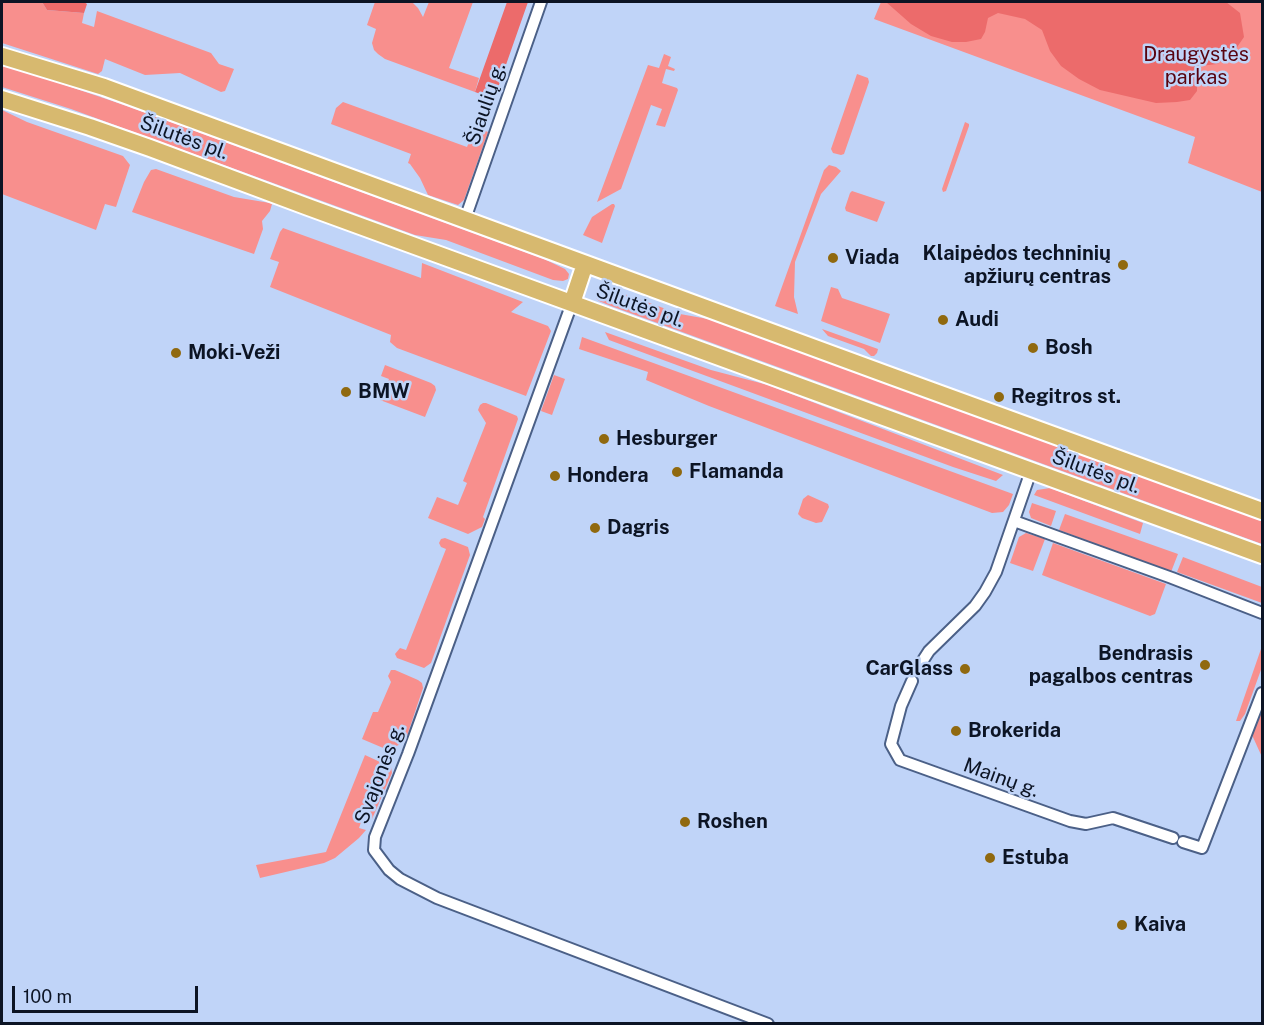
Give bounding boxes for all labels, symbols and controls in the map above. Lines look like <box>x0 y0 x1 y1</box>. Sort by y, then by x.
park label: Draugystės parkas <box>1143 43 1249 90</box>
street label: Šiaulių g. <box>461 60 511 148</box>
street label: Šilutės pl. <box>137 111 231 165</box>
place label: Klaipėdos techninių apžiurų centras <box>922 242 1111 289</box>
place label: Viada <box>845 246 899 270</box>
marker: Viada <box>826 251 840 265</box>
marker: Klaipėdos techninių apžiurų centras <box>1116 258 1130 272</box>
street label: Šilutės pl. <box>593 279 687 333</box>
place label: Audi <box>955 308 999 332</box>
marker: Audi <box>936 313 950 327</box>
place label: Bosh <box>1045 336 1093 360</box>
place label: Moki-Veži <box>188 341 280 365</box>
marker: Bosh <box>1026 341 1040 355</box>
marker: Moki-Veži <box>169 346 183 360</box>
place label: BMW <box>358 380 410 404</box>
marker: BMW <box>339 385 353 399</box>
place label: Regitros st. <box>1011 385 1121 409</box>
marker: Regitros st. <box>992 390 1006 404</box>
place label: Hesburger <box>616 427 717 451</box>
marker: Hesburger <box>597 432 611 446</box>
street label: Šilutės pl. <box>1049 445 1143 499</box>
place label: Flamanda <box>689 460 784 484</box>
place label: Hondera <box>567 464 649 488</box>
marker: Flamanda <box>670 465 684 479</box>
marker: Hondera <box>548 469 562 483</box>
place label: Dagris <box>607 516 669 540</box>
marker: Dagris <box>588 521 602 535</box>
place label: Bendrasis pagalbos centras <box>1029 642 1193 689</box>
place label: CarGlass <box>865 657 953 681</box>
marker: Bendrasis pagalbos centras <box>1198 658 1212 672</box>
marker: CarGlass <box>958 662 972 676</box>
place label: Brokerida <box>968 719 1061 743</box>
street label: Svajonės g. <box>350 720 410 828</box>
marker: Brokerida <box>949 724 963 738</box>
street label: Mainų g. <box>960 753 1042 803</box>
place label: Roshen <box>697 810 768 834</box>
marker: Roshen <box>678 815 692 829</box>
place label: Estuba <box>1002 846 1069 870</box>
marker: Estuba <box>983 851 997 865</box>
place label: Kaiva <box>1134 913 1186 937</box>
marker: Kaiva <box>1115 918 1129 932</box>
scale bar <box>15 974 201 1012</box>
text: 100 m <box>23 986 72 1007</box>

